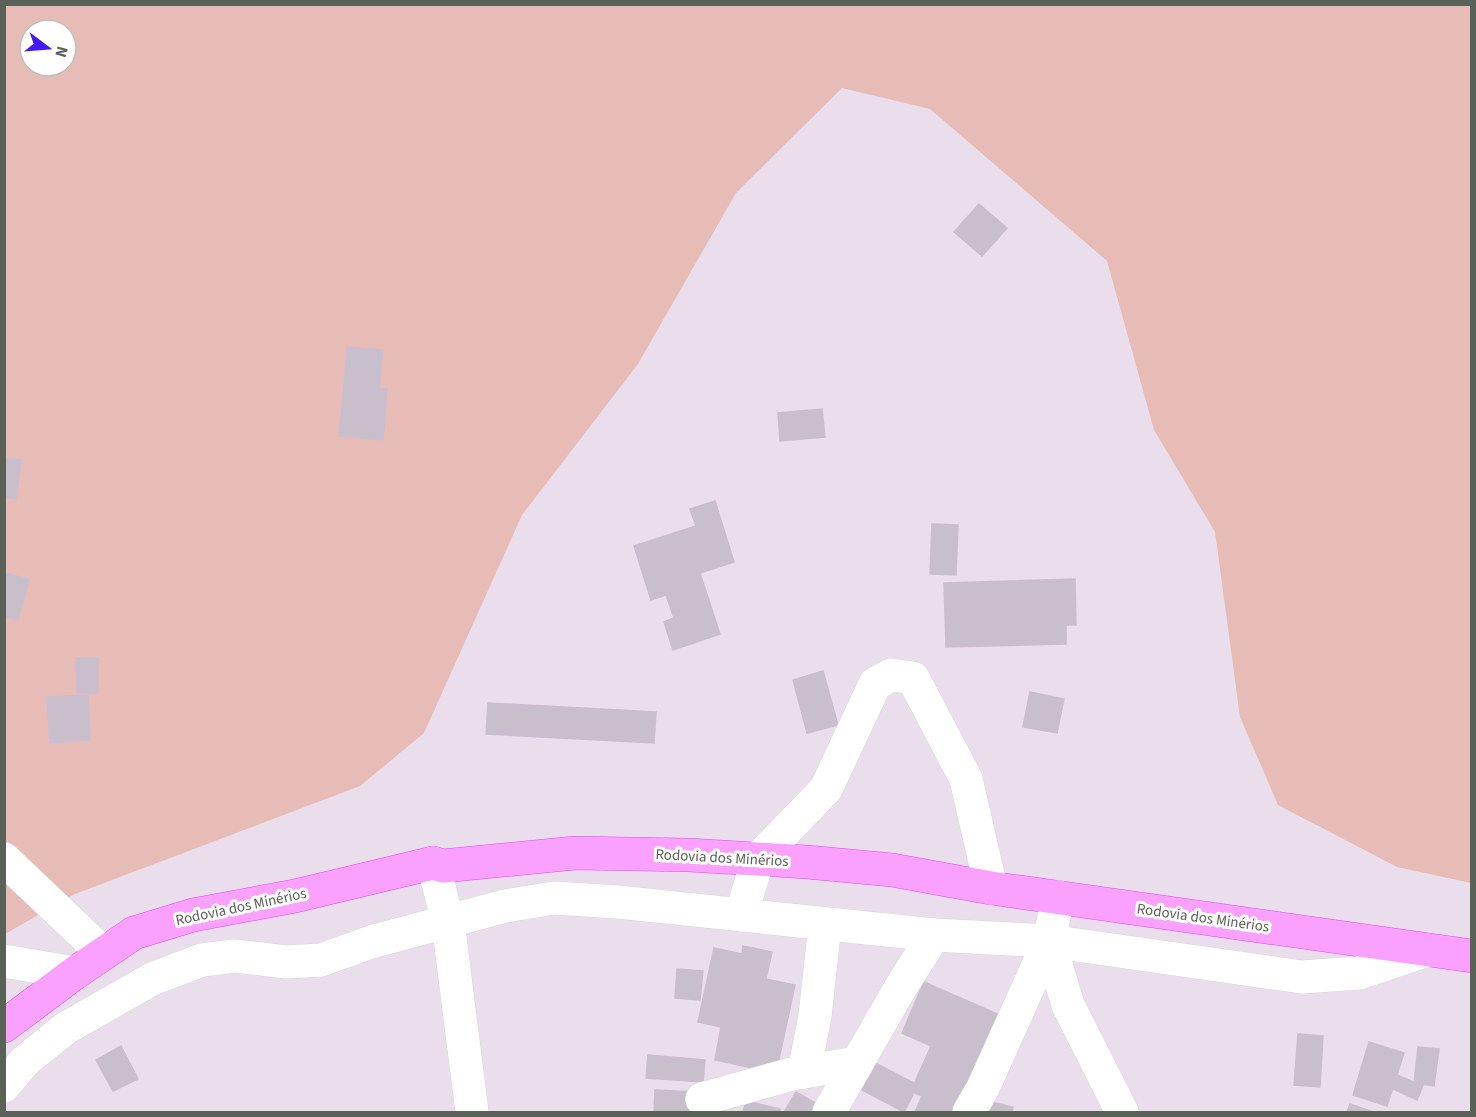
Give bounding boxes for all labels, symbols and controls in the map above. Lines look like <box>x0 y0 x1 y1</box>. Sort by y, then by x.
north arrow <box>18 18 78 78</box>
text: N <box>49 44 73 60</box>
street label: Rodovia dos Minérios <box>655 844 789 872</box>
street label: Rodovia dos Minérios <box>174 883 308 931</box>
street label: Rodovia dos Minérios <box>1135 898 1271 938</box>

